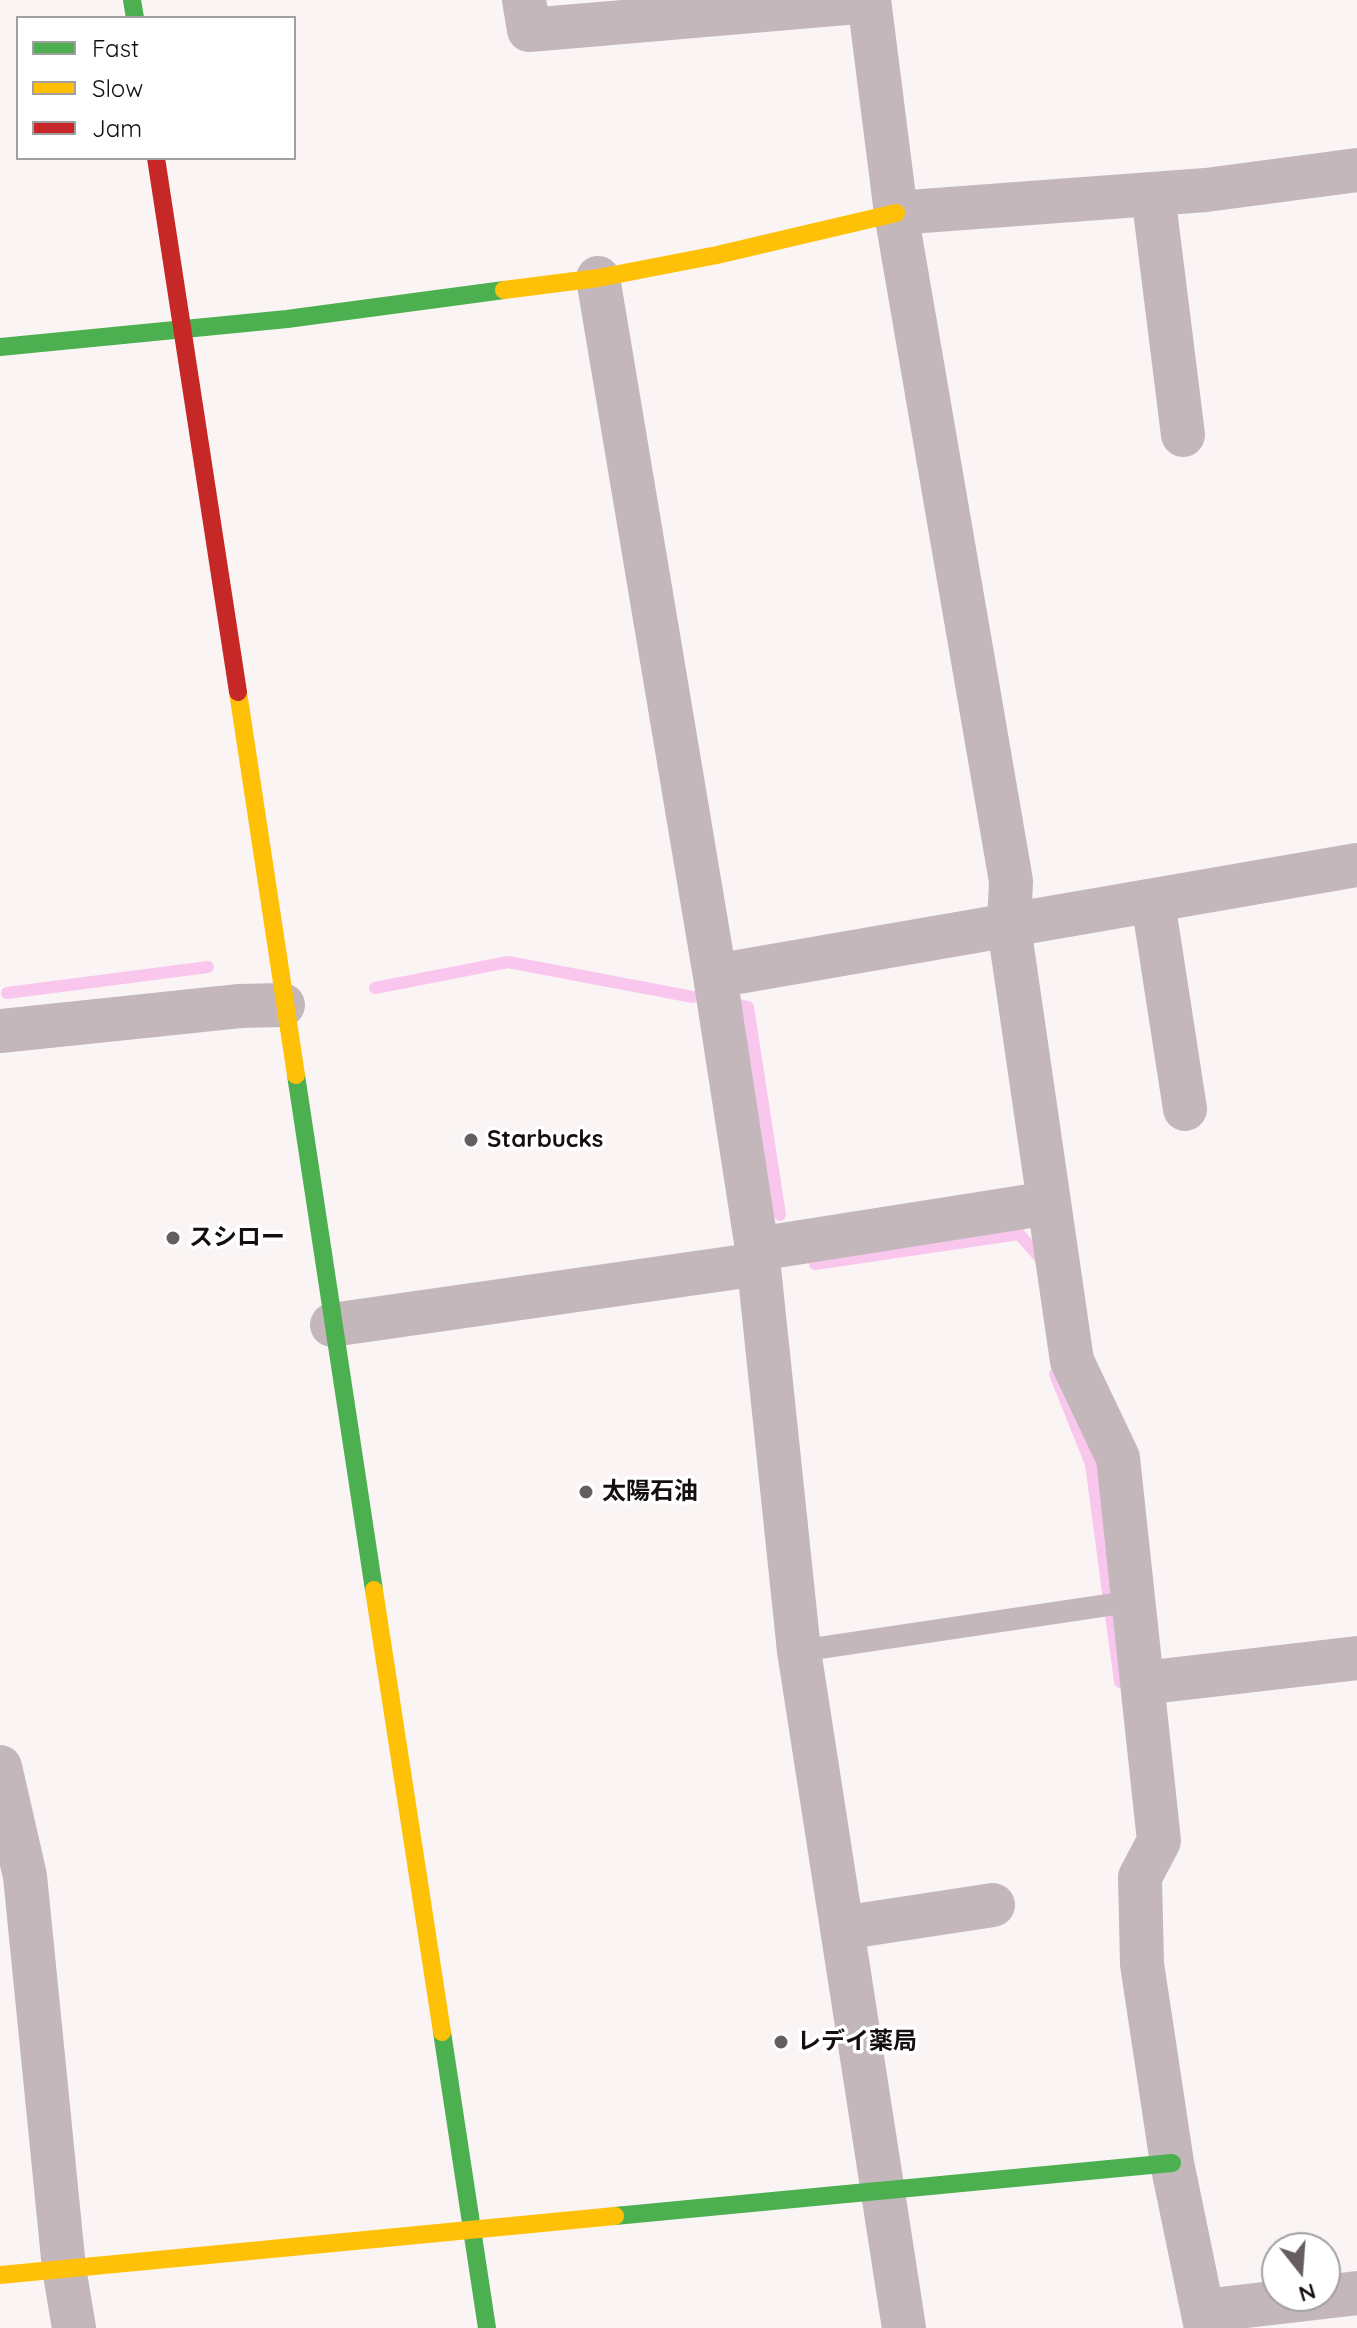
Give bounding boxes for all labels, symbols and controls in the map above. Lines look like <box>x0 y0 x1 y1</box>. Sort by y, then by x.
legend <box>16 16 296 160</box>
text: Fast <box>92 33 139 63</box>
text: Slow <box>92 73 143 103</box>
text: Jam <box>92 113 142 143</box>
place label: Starbucks <box>487 1126 603 1154</box>
marker: Starbucks <box>462 1131 480 1149</box>
place label: スシロー <box>189 1224 285 1252</box>
marker: スシロー <box>164 1229 182 1247</box>
place label: 太陽石油 <box>602 1478 698 1506</box>
marker: 太陽石油 <box>577 1483 595 1501</box>
place label: レデイ薬局 <box>797 2028 917 2056</box>
marker: レデイ薬局 <box>772 2033 790 2051</box>
north arrow <box>1261 2232 1341 2312</box>
text: N <box>1296 2277 1319 2309</box>

